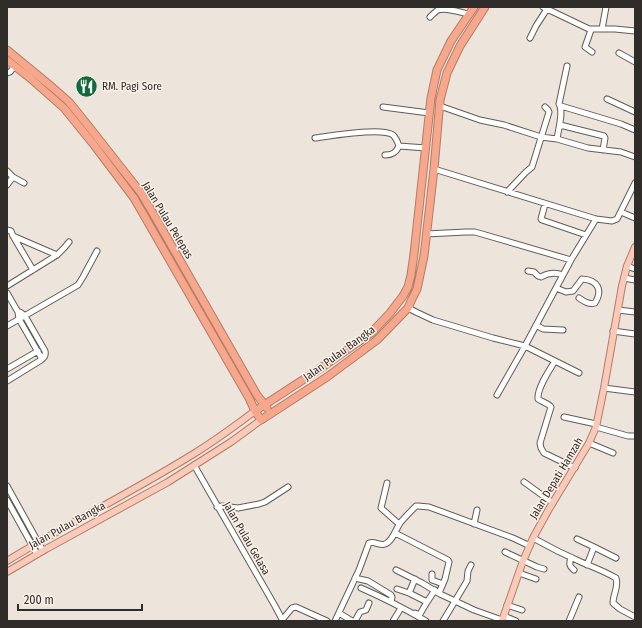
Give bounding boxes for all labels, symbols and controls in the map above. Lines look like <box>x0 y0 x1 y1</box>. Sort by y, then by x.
restaurant icon: RM. Pagi Sore <box>73 73 99 99</box>
place label: RM. Pagi Sore <box>102 80 162 93</box>
street label: Jalan Pulau Pelepas <box>139 179 196 261</box>
street label: Jalan Pulau Bangka <box>301 323 378 384</box>
street label: Jalan Depati Hamzah <box>527 435 586 521</box>
street label: Jalan Pulau Bangka <box>27 499 108 552</box>
street label: Jalan Pulau Gelasa <box>220 499 273 577</box>
scale bar <box>18 586 142 612</box>
text: 200 m <box>24 593 54 607</box>

